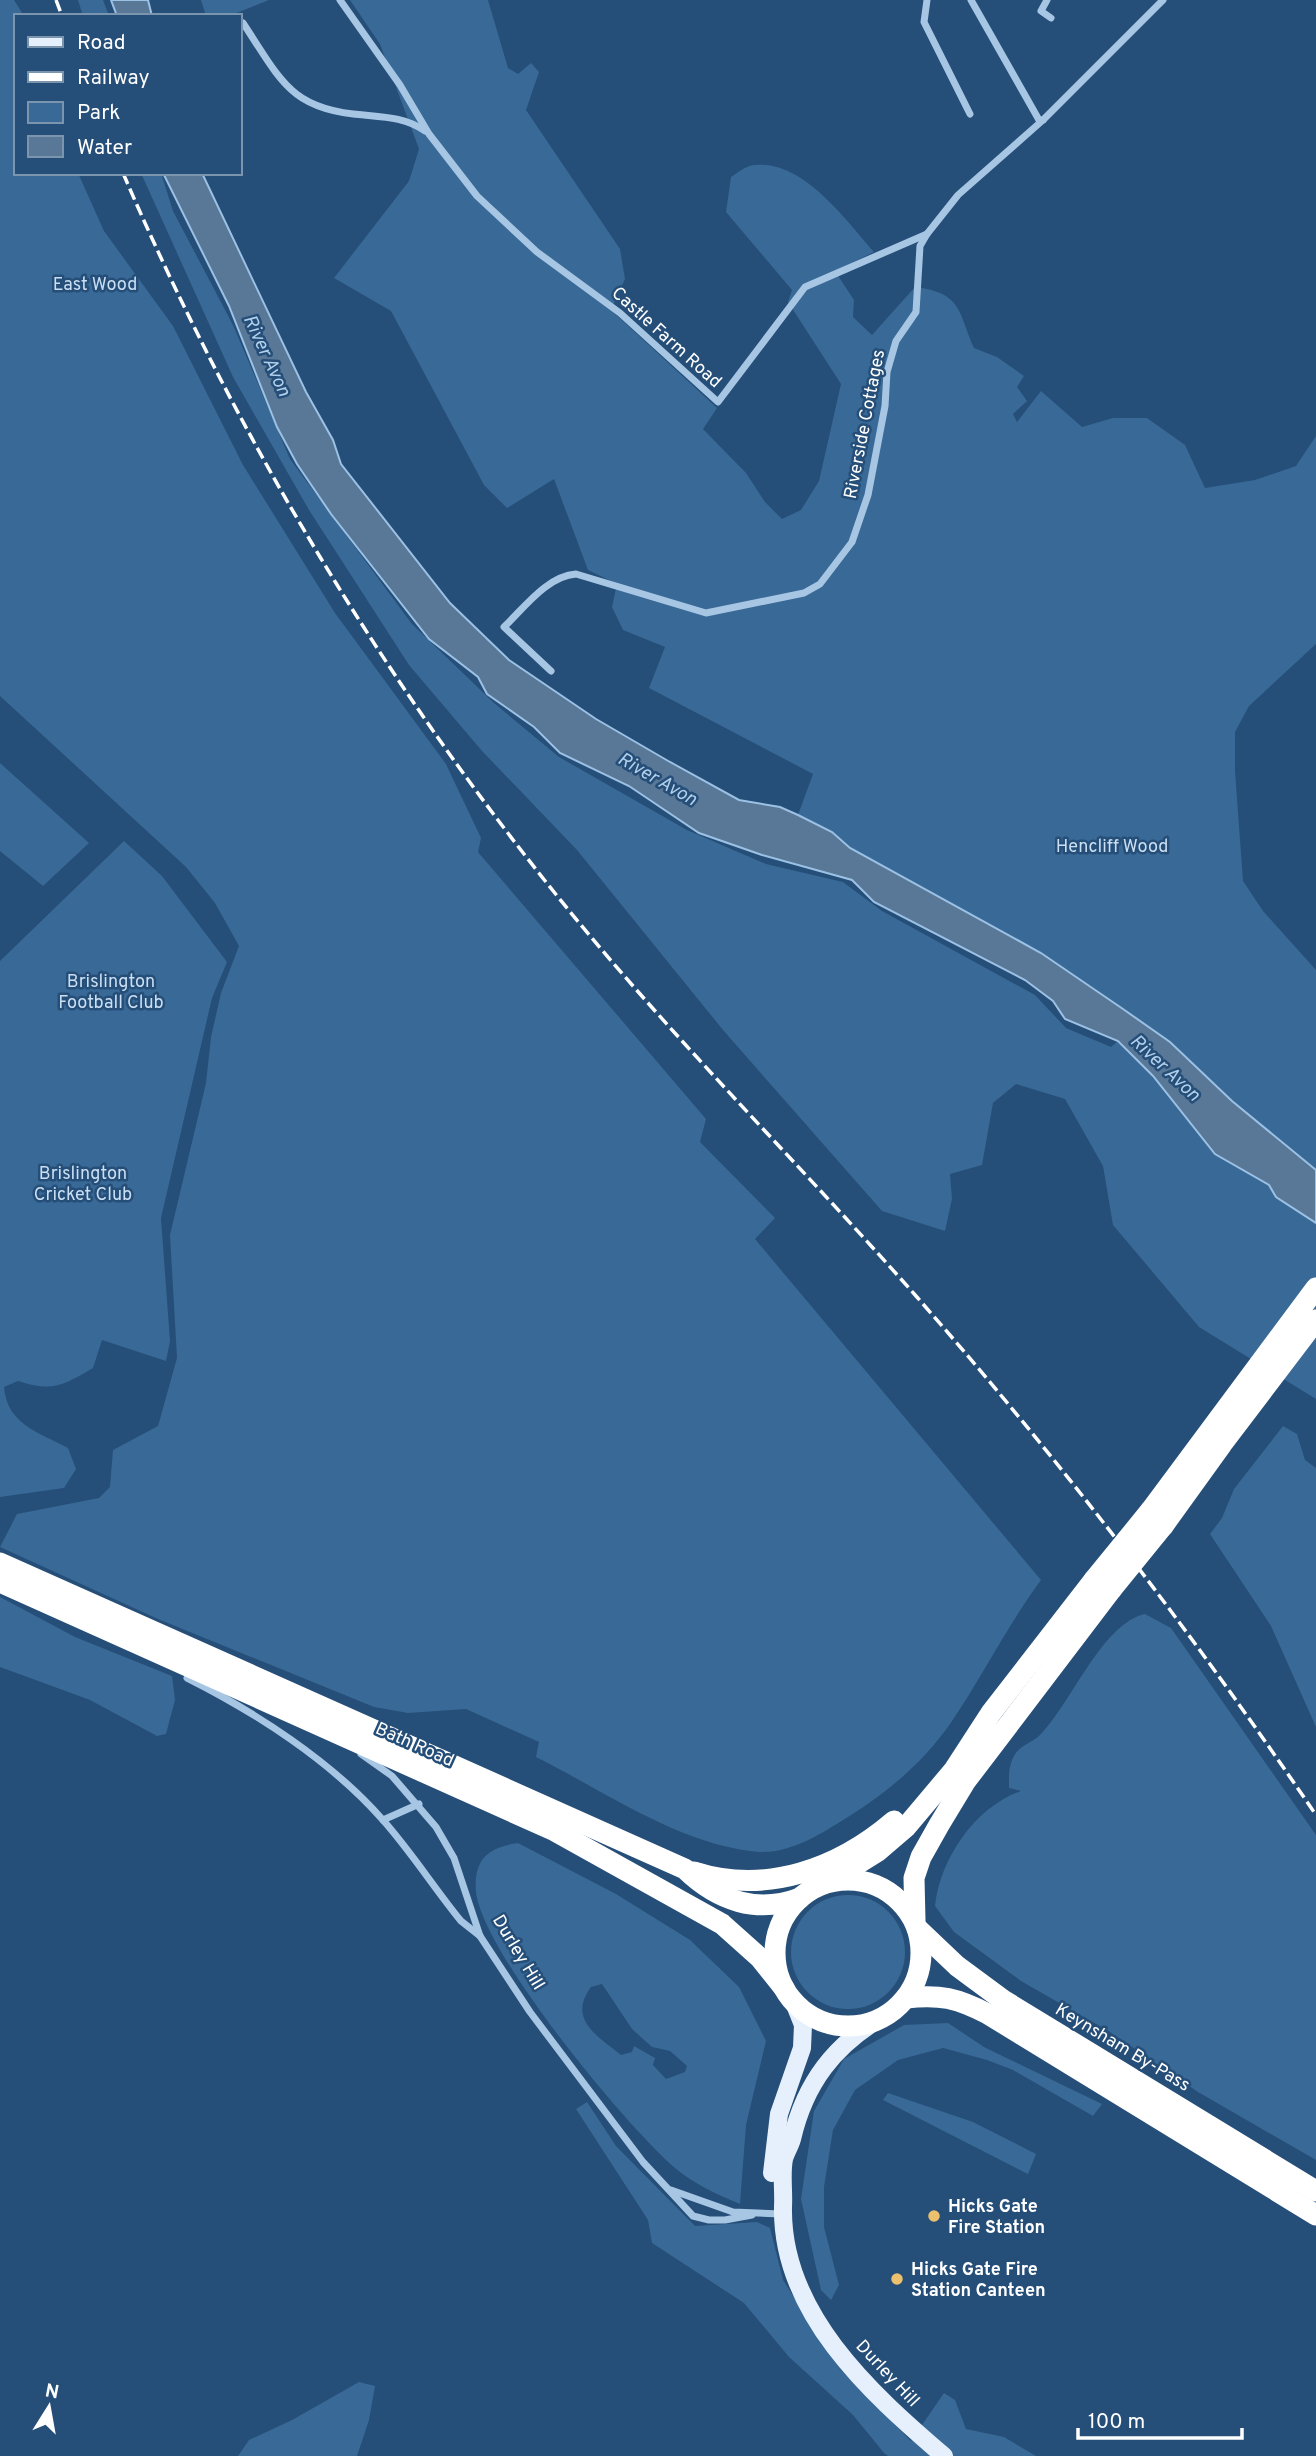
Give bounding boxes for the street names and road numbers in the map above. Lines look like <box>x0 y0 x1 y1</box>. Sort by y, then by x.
street label: Castle Farm Road <box>606 282 726 394</box>
street label: Riverside Cottages <box>840 348 891 501</box>
street label: Bath Road <box>372 1718 457 1773</box>
street label: Durley Hill <box>486 1911 549 1995</box>
street label: Keynsham By-Pass <box>1050 1999 1194 2098</box>
street label: Durley Hill <box>850 2336 924 2413</box>

